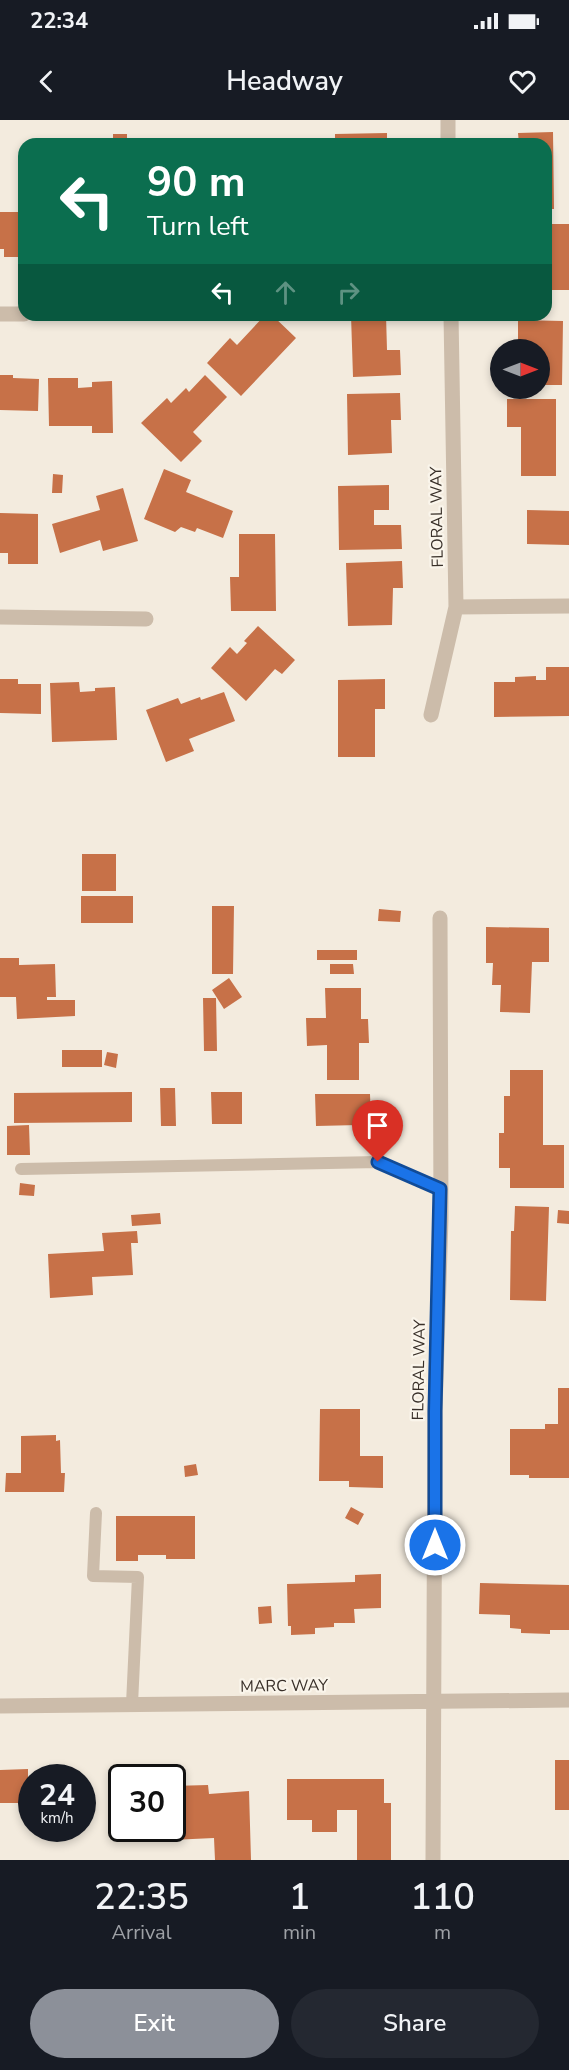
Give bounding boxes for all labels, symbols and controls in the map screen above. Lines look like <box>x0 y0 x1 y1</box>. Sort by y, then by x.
text: 22:34 <box>30 6 88 36</box>
text: Headway <box>226 63 343 100</box>
icon: back <box>30 65 63 98</box>
icon: heart <box>506 65 539 98</box>
text: 90 m <box>147 154 246 211</box>
icon: left <box>48 162 126 240</box>
text: Turn left <box>147 208 248 245</box>
icon: left <box>206 276 239 309</box>
icon: ahead <box>269 276 302 309</box>
icon: right <box>332 276 365 309</box>
north arrow <box>490 339 550 399</box>
map controls <box>490 339 550 399</box>
street label: FLORAL WAY <box>425 466 449 568</box>
pin <box>352 1100 403 1162</box>
icon: arrive <box>361 1109 394 1142</box>
street label: FLORAL WAY <box>407 1319 431 1421</box>
position arrow <box>403 1513 467 1577</box>
street label: MARC WAY <box>240 1674 329 1698</box>
speed limit sign: 30 <box>108 1764 186 1842</box>
text: 24 <box>39 1775 75 1816</box>
text: km/h <box>40 1808 74 1828</box>
text: 22:35 <box>94 1873 189 1922</box>
text: 1 <box>289 1873 310 1922</box>
text: 110 <box>410 1873 475 1922</box>
text: Arrival <box>111 1919 172 1946</box>
text: min <box>283 1919 316 1946</box>
text: m <box>434 1919 451 1946</box>
button: Exit <box>30 1989 279 2058</box>
button: Share <box>291 1989 539 2058</box>

